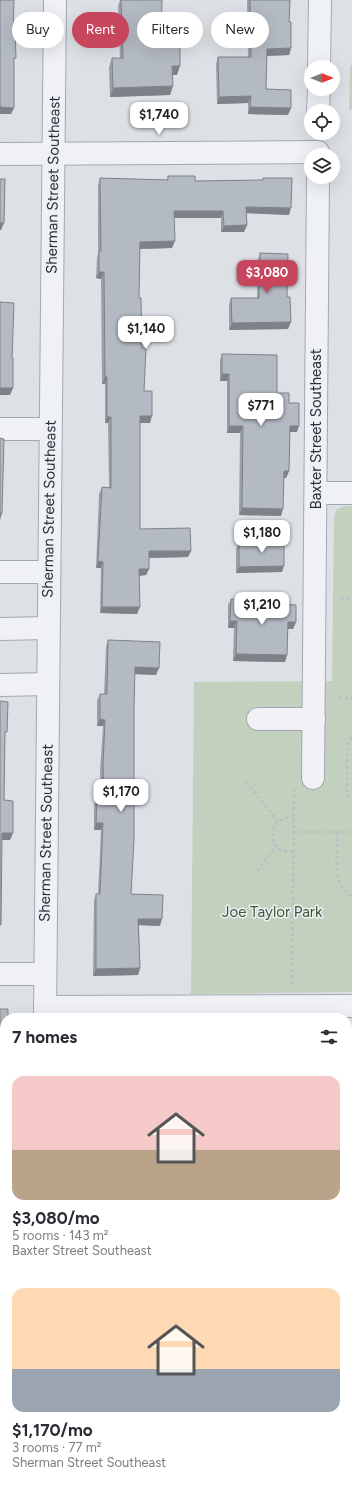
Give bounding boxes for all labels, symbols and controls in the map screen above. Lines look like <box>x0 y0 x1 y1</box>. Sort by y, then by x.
chip: Buy <box>12 12 64 48</box>
chip: Rent <box>72 12 129 48</box>
chip: Filters <box>137 12 203 48</box>
chip: New <box>211 12 269 48</box>
north arrow <box>304 60 340 96</box>
map controls <box>304 60 340 184</box>
street label: Sherman Street Southeast <box>42 96 64 274</box>
pin: $1,740 <box>126 102 192 136</box>
button: locate <box>304 104 340 140</box>
text: $1,740 <box>139 107 179 122</box>
button: layers <box>304 148 340 184</box>
pin: $3,080 <box>234 260 300 294</box>
text: $3,080 <box>246 265 288 280</box>
pin: $1,140 <box>113 316 179 350</box>
text: $1,140 <box>127 321 165 336</box>
street label: Baxter Street Southeast <box>307 348 325 510</box>
pin: $771 <box>237 393 285 427</box>
text: $771 <box>247 398 275 413</box>
street label: Sherman Street Southeast <box>38 420 60 598</box>
pin: $1,180 <box>229 520 295 554</box>
text: $1,180 <box>243 525 281 540</box>
pin: $1,210 <box>229 592 295 626</box>
text: $1,210 <box>243 597 281 612</box>
street label: Sherman Street Southeast <box>35 744 57 922</box>
pin: $1,170 <box>88 779 154 813</box>
text: $1,170 <box>102 784 140 799</box>
park label: Joe Taylor Park <box>222 903 323 921</box>
icon: filters <box>318 1026 340 1048</box>
text: 7 homes <box>12 1027 77 1047</box>
icon: home <box>140 1102 212 1174</box>
text: $3,080/mo <box>12 1208 100 1228</box>
text: 5 rooms · 143 m² <box>12 1228 109 1243</box>
text: Baxter Street Southeast <box>12 1243 152 1258</box>
icon: home <box>140 1314 212 1386</box>
text: $1,170/mo <box>12 1420 93 1440</box>
text: 3 rooms · 77 m² <box>12 1440 102 1455</box>
text: Sherman Street Southeast <box>12 1455 166 1470</box>

